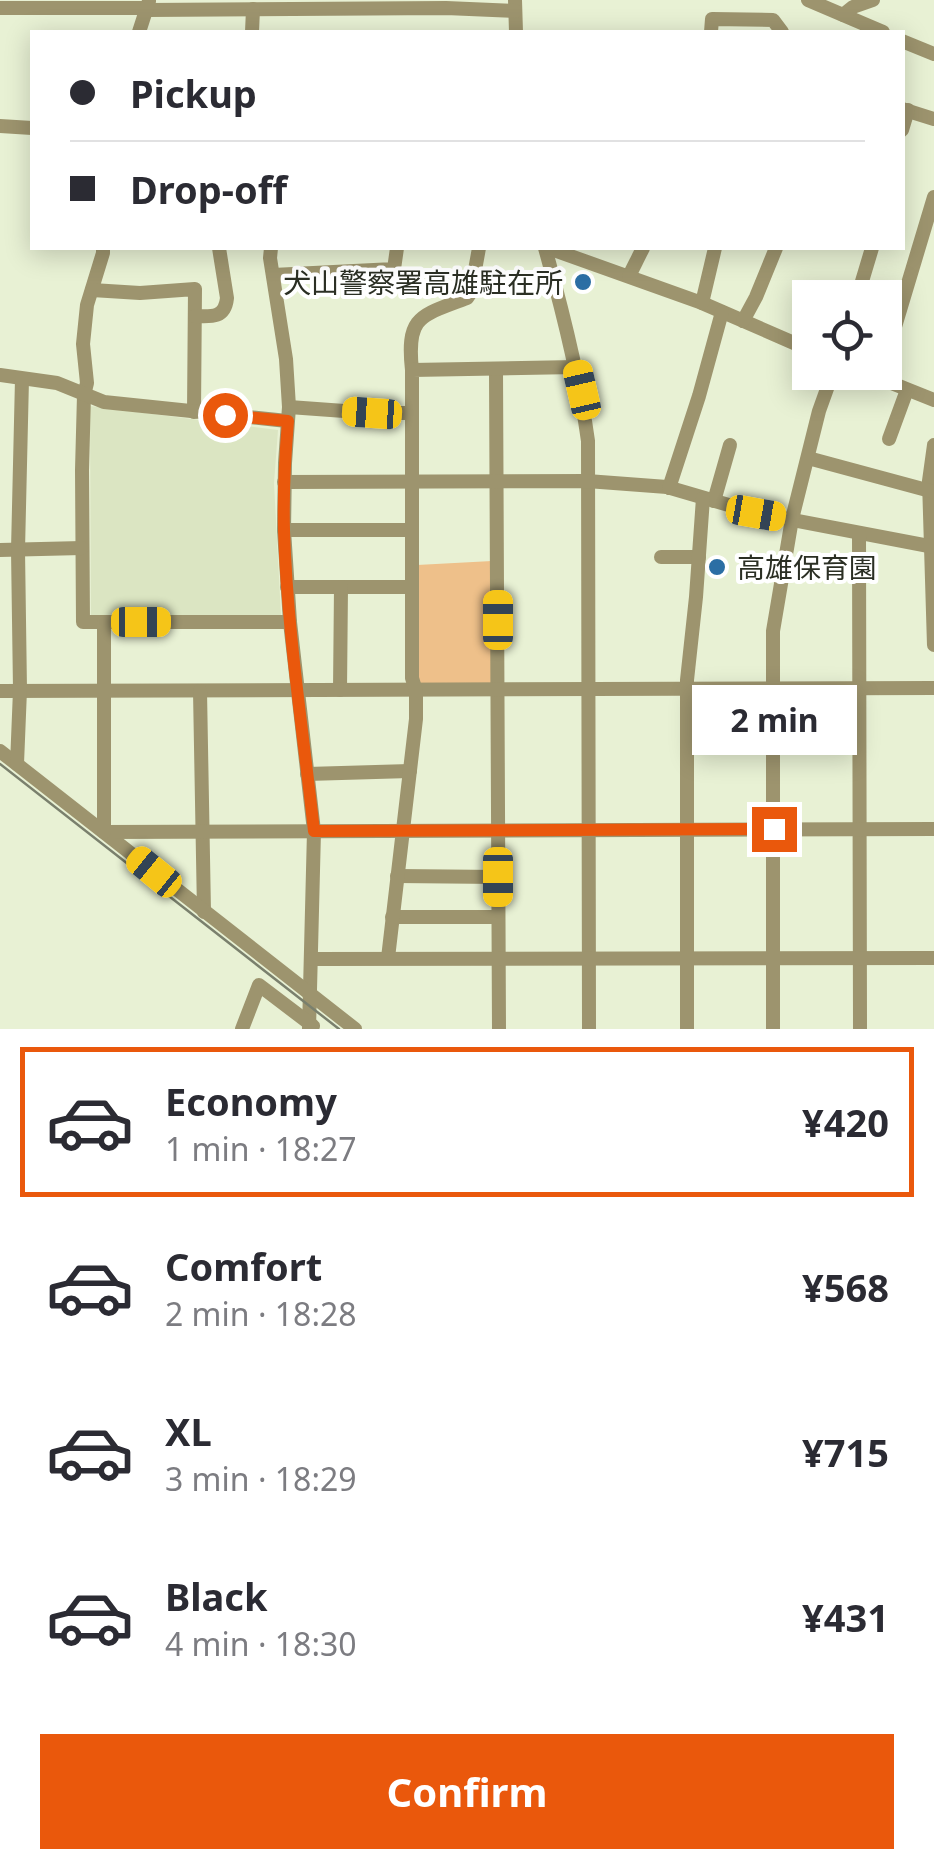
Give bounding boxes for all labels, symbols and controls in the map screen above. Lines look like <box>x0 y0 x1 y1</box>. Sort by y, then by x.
text: Pickup <box>130 67 257 119</box>
text: Drop-off <box>130 163 287 215</box>
place label: 犬山警察署高雄駐在所 <box>283 263 563 301</box>
marker: 犬山警察署高雄駐在所 <box>572 271 594 293</box>
map controls <box>792 280 902 390</box>
button: locate <box>792 280 902 390</box>
car <box>561 357 603 423</box>
route start <box>203 393 248 438</box>
car <box>341 396 403 430</box>
car <box>724 493 788 533</box>
place label: 高雄保育園 <box>737 548 877 586</box>
marker: 高雄保育園 <box>706 556 728 578</box>
car <box>483 590 513 650</box>
car <box>111 607 171 637</box>
callout: 2 min <box>692 684 856 754</box>
text: 2 min <box>730 698 819 741</box>
route end <box>752 807 797 852</box>
car <box>121 841 187 903</box>
car <box>483 847 513 907</box>
text: Economy <box>165 1075 337 1127</box>
icon: car <box>45 1077 135 1167</box>
text: ¥420 <box>802 1096 889 1148</box>
text: 1 min · 18:27 <box>165 1127 357 1170</box>
text: Comfort <box>165 1240 322 1292</box>
icon: car <box>45 1242 135 1332</box>
text: ¥568 <box>802 1261 889 1313</box>
text: 2 min · 18:28 <box>165 1292 357 1335</box>
text: XL <box>165 1405 212 1457</box>
icon: car <box>45 1407 135 1497</box>
text: ¥715 <box>802 1426 889 1478</box>
text: 3 min · 18:29 <box>165 1457 357 1500</box>
text: Black <box>165 1570 268 1622</box>
icon: car <box>45 1572 135 1662</box>
text: ¥431 <box>802 1591 889 1643</box>
text: 4 min · 18:30 <box>165 1622 357 1665</box>
button: Confirm <box>40 1734 894 1849</box>

